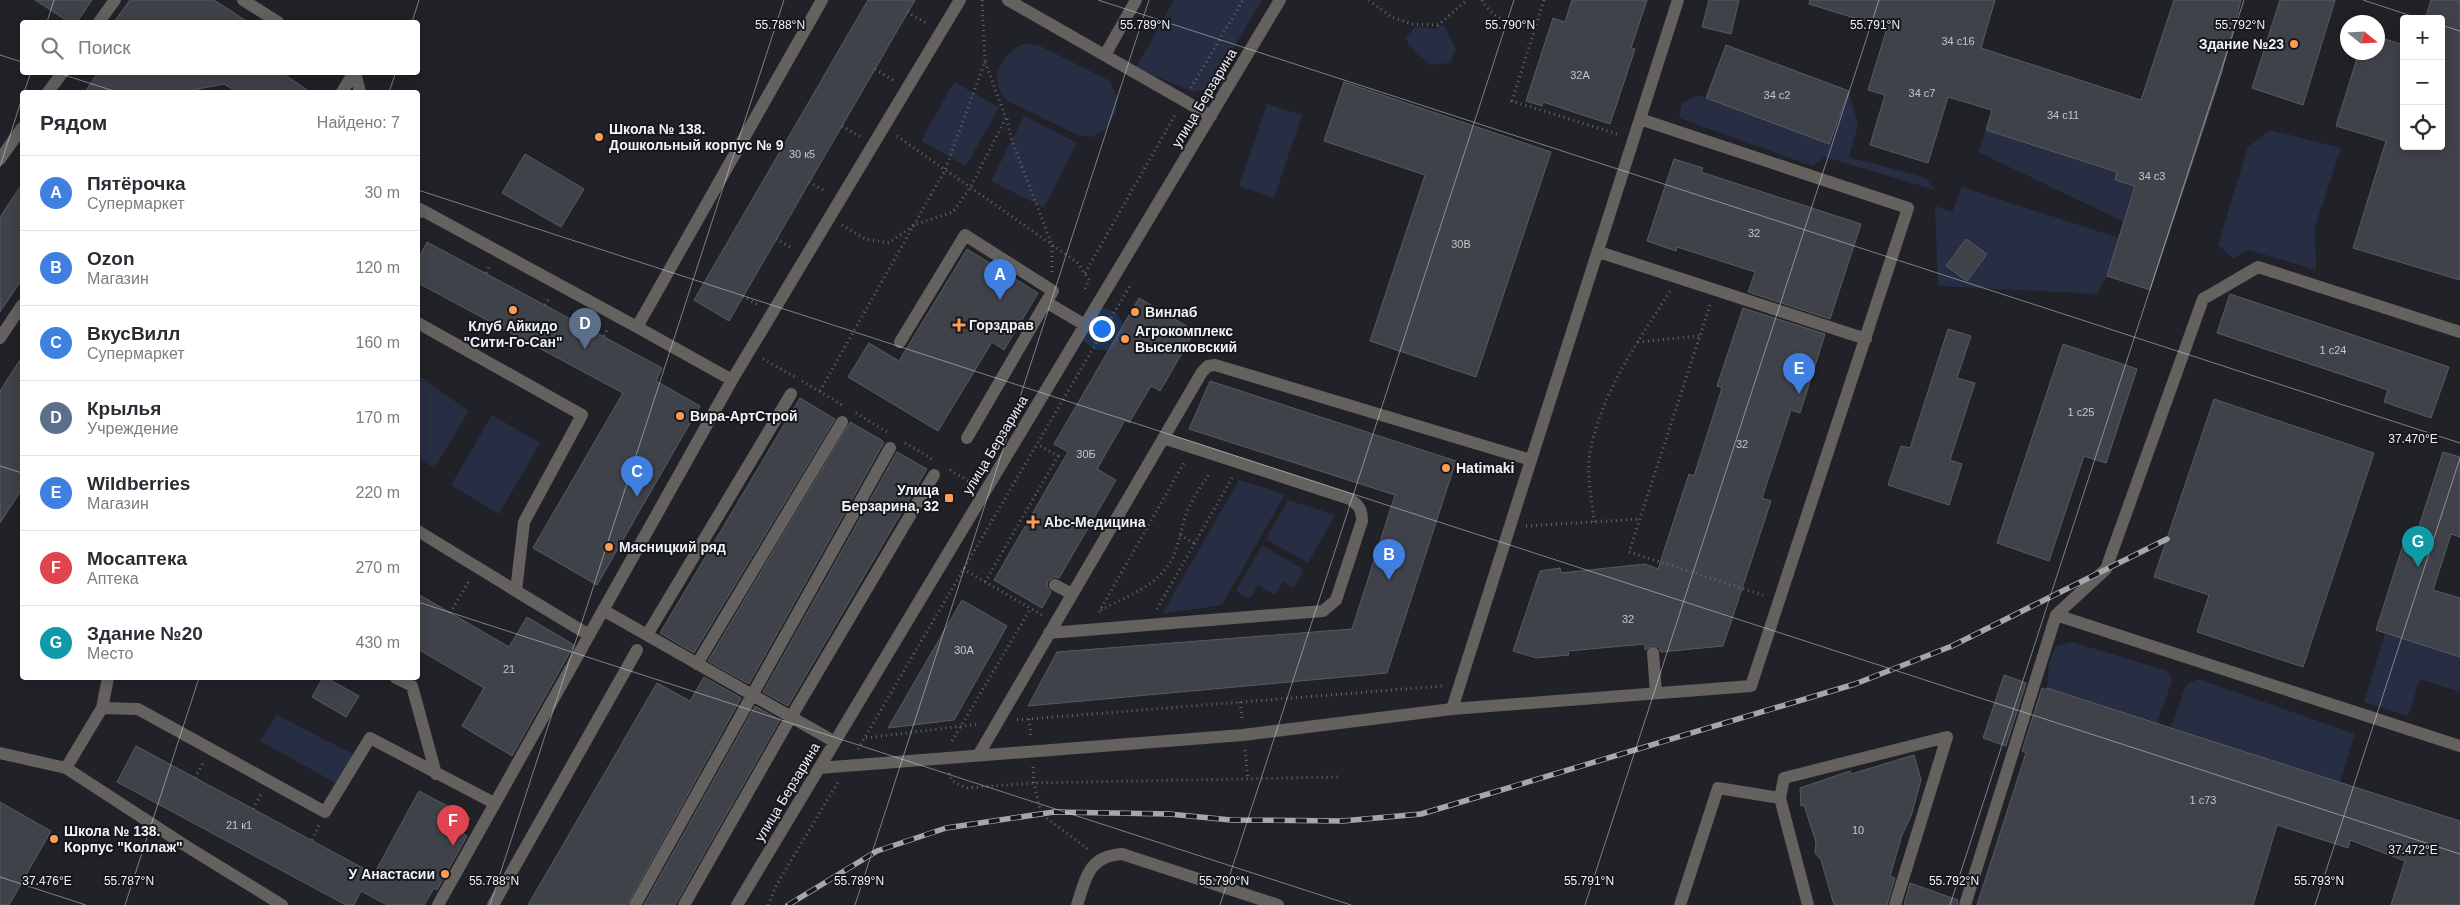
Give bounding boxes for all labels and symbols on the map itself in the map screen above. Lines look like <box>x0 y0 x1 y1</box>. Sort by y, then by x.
north arrow <box>2340 15 2385 60</box>
text: 55.788°N <box>755 18 805 32</box>
text: 55.789°N <box>1120 18 1170 32</box>
text: 55.790°N <box>1485 18 1535 32</box>
text: 55.791°N <box>1850 18 1900 32</box>
text: 55.792°N <box>2215 18 2265 32</box>
house number: 34 с16 <box>1941 35 1975 47</box>
place label: Здание №23 <box>2199 36 2284 52</box>
marker: Здание №23 <box>2288 38 2300 50</box>
street label: улица Берзарина <box>1168 46 1240 150</box>
house number: 32А <box>1570 69 1590 81</box>
house number: 34 с7 <box>1909 87 1935 99</box>
house number: 34 с2 <box>1764 89 1790 101</box>
house number: 34 с11 <box>2047 109 2079 121</box>
place label: Школа № 138. Дошкольный корпус № 9 <box>609 121 784 153</box>
marker: Школа № 138. Дошкольный корпус № 9 <box>593 131 605 143</box>
house number: 30 к5 <box>789 148 815 160</box>
house number: 34 с3 <box>2139 170 2165 182</box>
house number: 32 <box>1748 227 1760 239</box>
house number: 30В <box>1451 238 1471 250</box>
pin: A <box>984 259 1016 300</box>
marker: Клуб Айкидо "Сити-Го-Сан" <box>507 304 519 316</box>
place label: Винлаб <box>1145 304 1198 320</box>
marker: Винлаб <box>1129 306 1141 318</box>
pin: D <box>569 308 601 349</box>
your location <box>1089 316 1115 342</box>
place label: Горздрав <box>969 317 1034 333</box>
place label: Клуб Айкидо "Сити-Го-Сан" <box>463 318 563 350</box>
marker: Горздрав <box>953 319 965 331</box>
place label: Агрокомплекс Выселковский <box>1135 323 1237 355</box>
marker: Агрокомплекс Выселковский <box>1119 333 1131 345</box>
house number: 1 с24 <box>2320 344 2346 356</box>
pin: E <box>1783 353 1815 394</box>
street label: улица Берзарина <box>959 393 1031 497</box>
house number: 1 с25 <box>2068 406 2094 418</box>
place label: Вира-АртСтрой <box>690 408 798 424</box>
marker: Вира-АртСтрой <box>674 410 686 422</box>
text: 37.470°E <box>2388 432 2438 446</box>
house number: 32 <box>1736 438 1748 450</box>
house number: 30Б <box>1076 448 1096 460</box>
pin: C <box>621 456 653 497</box>
place label: Hatimaki <box>1456 460 1514 476</box>
marker: Hatimaki <box>1440 462 1452 474</box>
place label: Улица Берзарина, 32 <box>841 482 939 514</box>
marker: Улица Берзарина, 32 <box>943 492 955 504</box>
place label: Abc-Медицина <box>1044 514 1146 530</box>
marker: Abc-Медицина <box>1026 515 1040 529</box>
pin: G <box>2402 526 2434 567</box>
place label: Мясницкий ряд <box>619 539 726 555</box>
pin: B <box>1373 539 1405 580</box>
marker: Мясницкий ряд <box>603 541 615 553</box>
house number: 32 <box>1622 613 1634 625</box>
house number: 30А <box>954 644 974 656</box>
house number: 21 <box>503 663 515 675</box>
street label: улица Берзарина <box>751 740 823 844</box>
house number: 1 с73 <box>2190 794 2216 806</box>
pin: F <box>437 805 469 846</box>
house number: 21 к1 <box>226 819 252 831</box>
place label: Школа № 138. Корпус "Коллаж" <box>64 823 183 855</box>
house number: 10 <box>1852 824 1864 836</box>
marker: Школа № 138. Корпус "Коллаж" <box>48 833 60 845</box>
text: 37.472°E <box>2388 843 2438 857</box>
place label: У Анастасии <box>349 866 435 882</box>
marker: У Анастасии <box>439 868 451 880</box>
text: 37.476°E <box>22 874 72 888</box>
text: 55.787°N <box>104 874 154 888</box>
text: 55.788°N <box>469 874 519 888</box>
text: 55.789°N <box>834 874 884 888</box>
text: 55.790°N <box>1199 874 1249 888</box>
text: 55.791°N <box>1564 874 1614 888</box>
text: 55.792°N <box>1929 874 1979 888</box>
text: 55.793°N <box>2294 874 2344 888</box>

